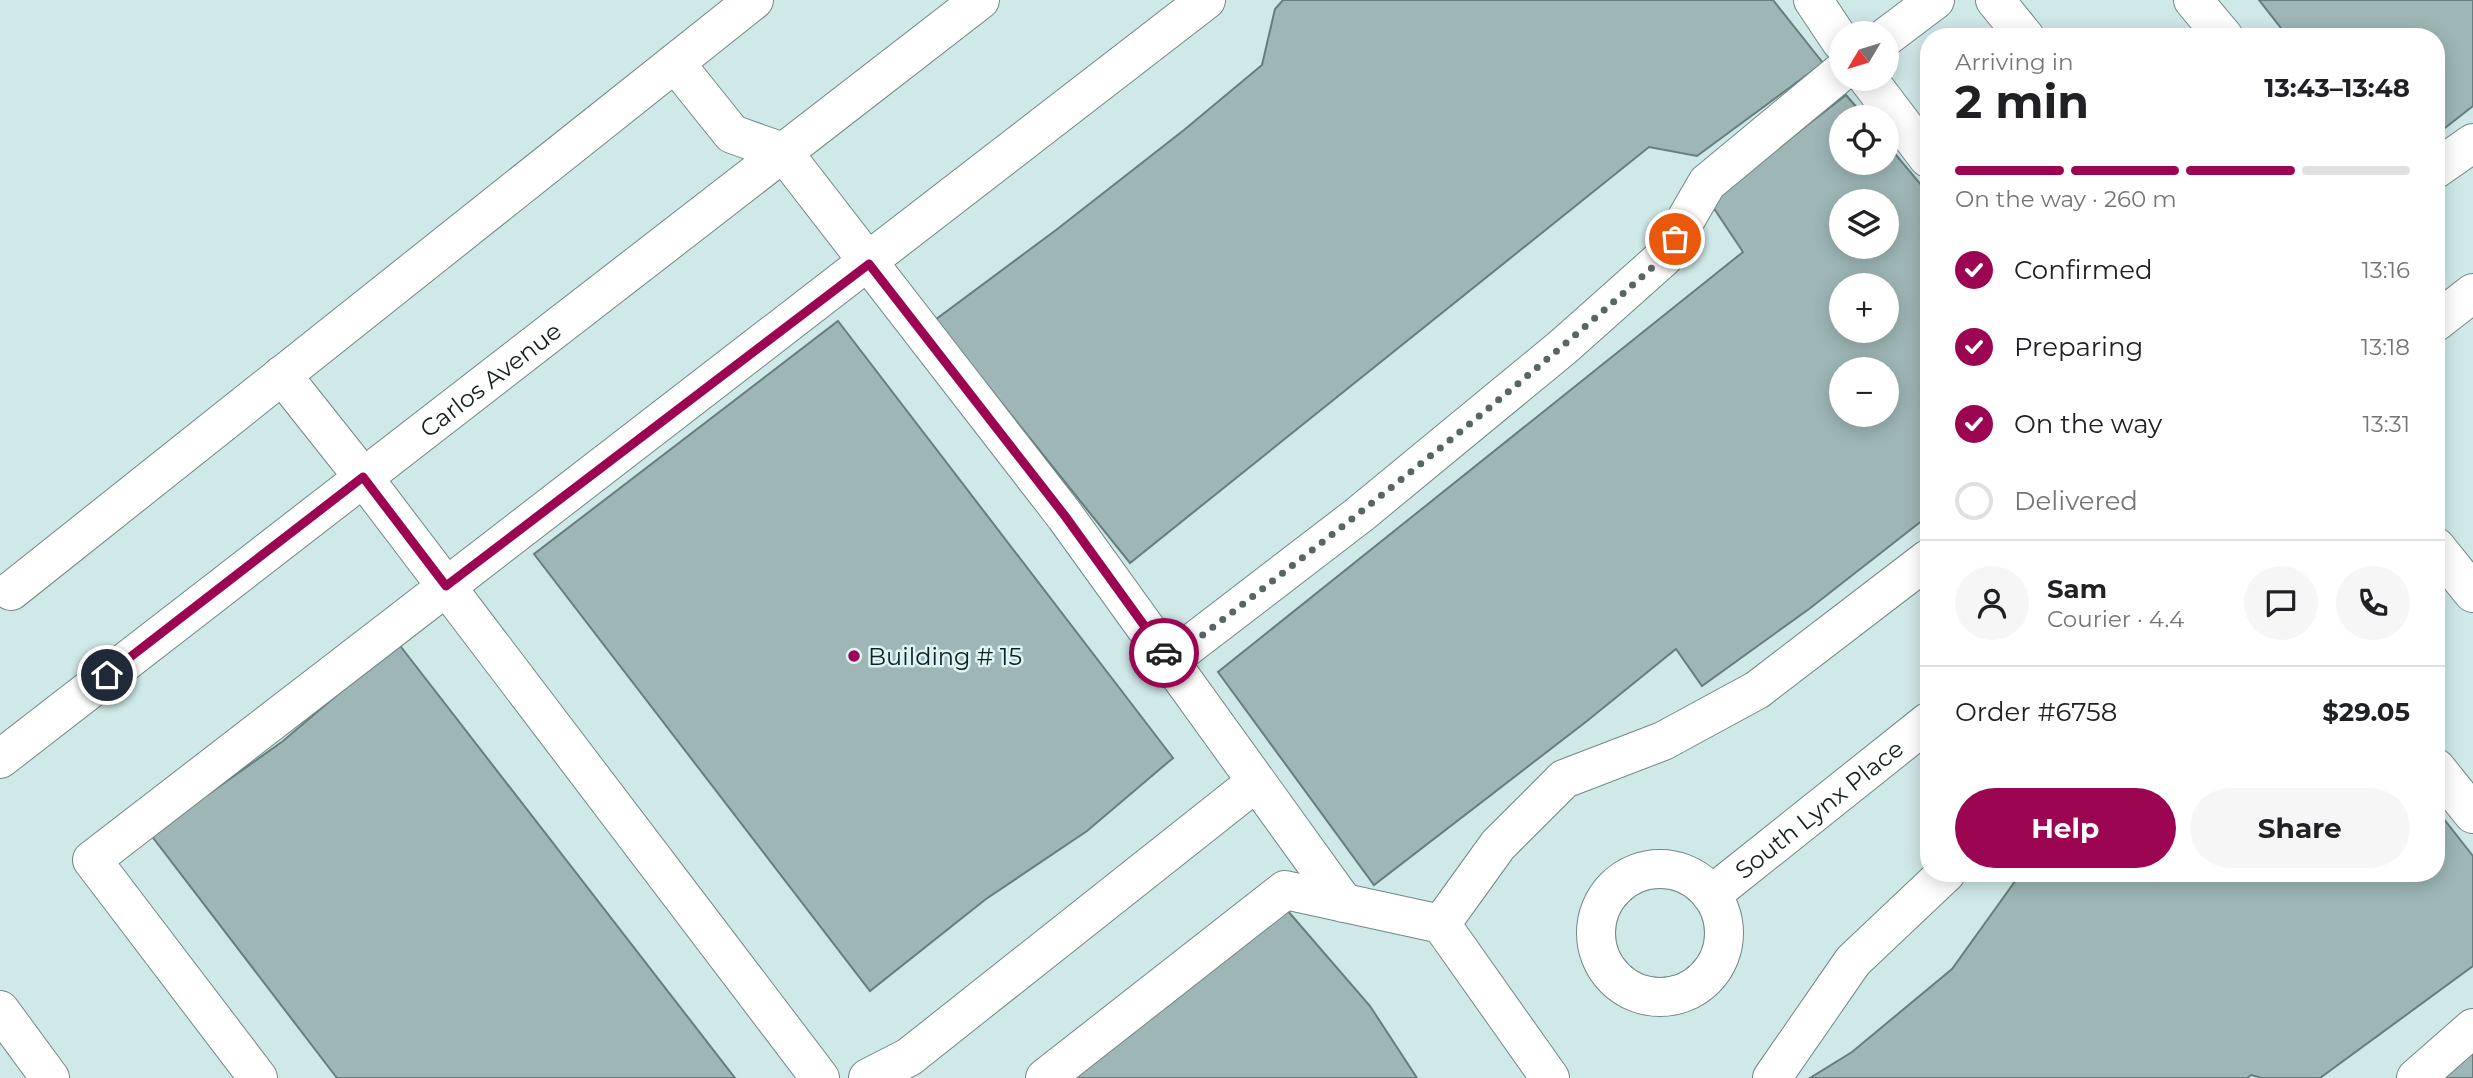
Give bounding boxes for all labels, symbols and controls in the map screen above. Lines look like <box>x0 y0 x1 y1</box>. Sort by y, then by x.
north arrow <box>1829 21 1899 91</box>
map controls <box>1829 21 1899 427</box>
text: Arriving in <box>1955 48 2074 76</box>
text: 13:43–13:48 <box>2264 72 2410 104</box>
text: 2 min <box>1955 73 2089 130</box>
button: locate <box>1829 105 1899 175</box>
text: On the way · 260 m <box>1955 185 2177 213</box>
button: layers <box>1829 189 1899 259</box>
pin <box>1645 209 1705 269</box>
icon: bag <box>1656 220 1694 258</box>
icon: check <box>1955 251 1993 289</box>
text: Confirmed <box>2014 254 2153 286</box>
text: 13:16 <box>2362 256 2410 284</box>
button: + <box>1829 273 1899 343</box>
street label: Carlos Avenue <box>414 316 567 443</box>
icon: check <box>1955 328 1993 366</box>
text: Preparing <box>2014 331 2143 363</box>
text: 13:18 <box>2361 333 2410 361</box>
button: − <box>1829 357 1899 427</box>
icon: check <box>1955 405 1993 443</box>
text: On the way <box>2014 408 2162 440</box>
text: 13:31 <box>2363 410 2410 438</box>
text: Delivered <box>2014 485 2138 517</box>
button: person <box>1955 566 2029 640</box>
button: chat <box>2244 566 2318 640</box>
button: phone <box>2336 566 2410 640</box>
text: Sam <box>2047 573 2107 605</box>
text: Courier · 4.4 <box>2047 605 2184 633</box>
courier <box>1129 618 1199 688</box>
icon: car <box>1145 634 1183 672</box>
place label: Building # 15 <box>868 642 1022 671</box>
pin <box>77 645 137 705</box>
marker: Building # 15 <box>846 648 862 664</box>
icon: home <box>88 656 126 694</box>
text: Order #6758 <box>1955 696 2117 728</box>
text: $29.05 <box>2322 696 2410 728</box>
street label: South Lynx Place <box>1729 733 1909 885</box>
button: Help <box>1955 788 2176 868</box>
button: Share <box>2190 788 2410 868</box>

